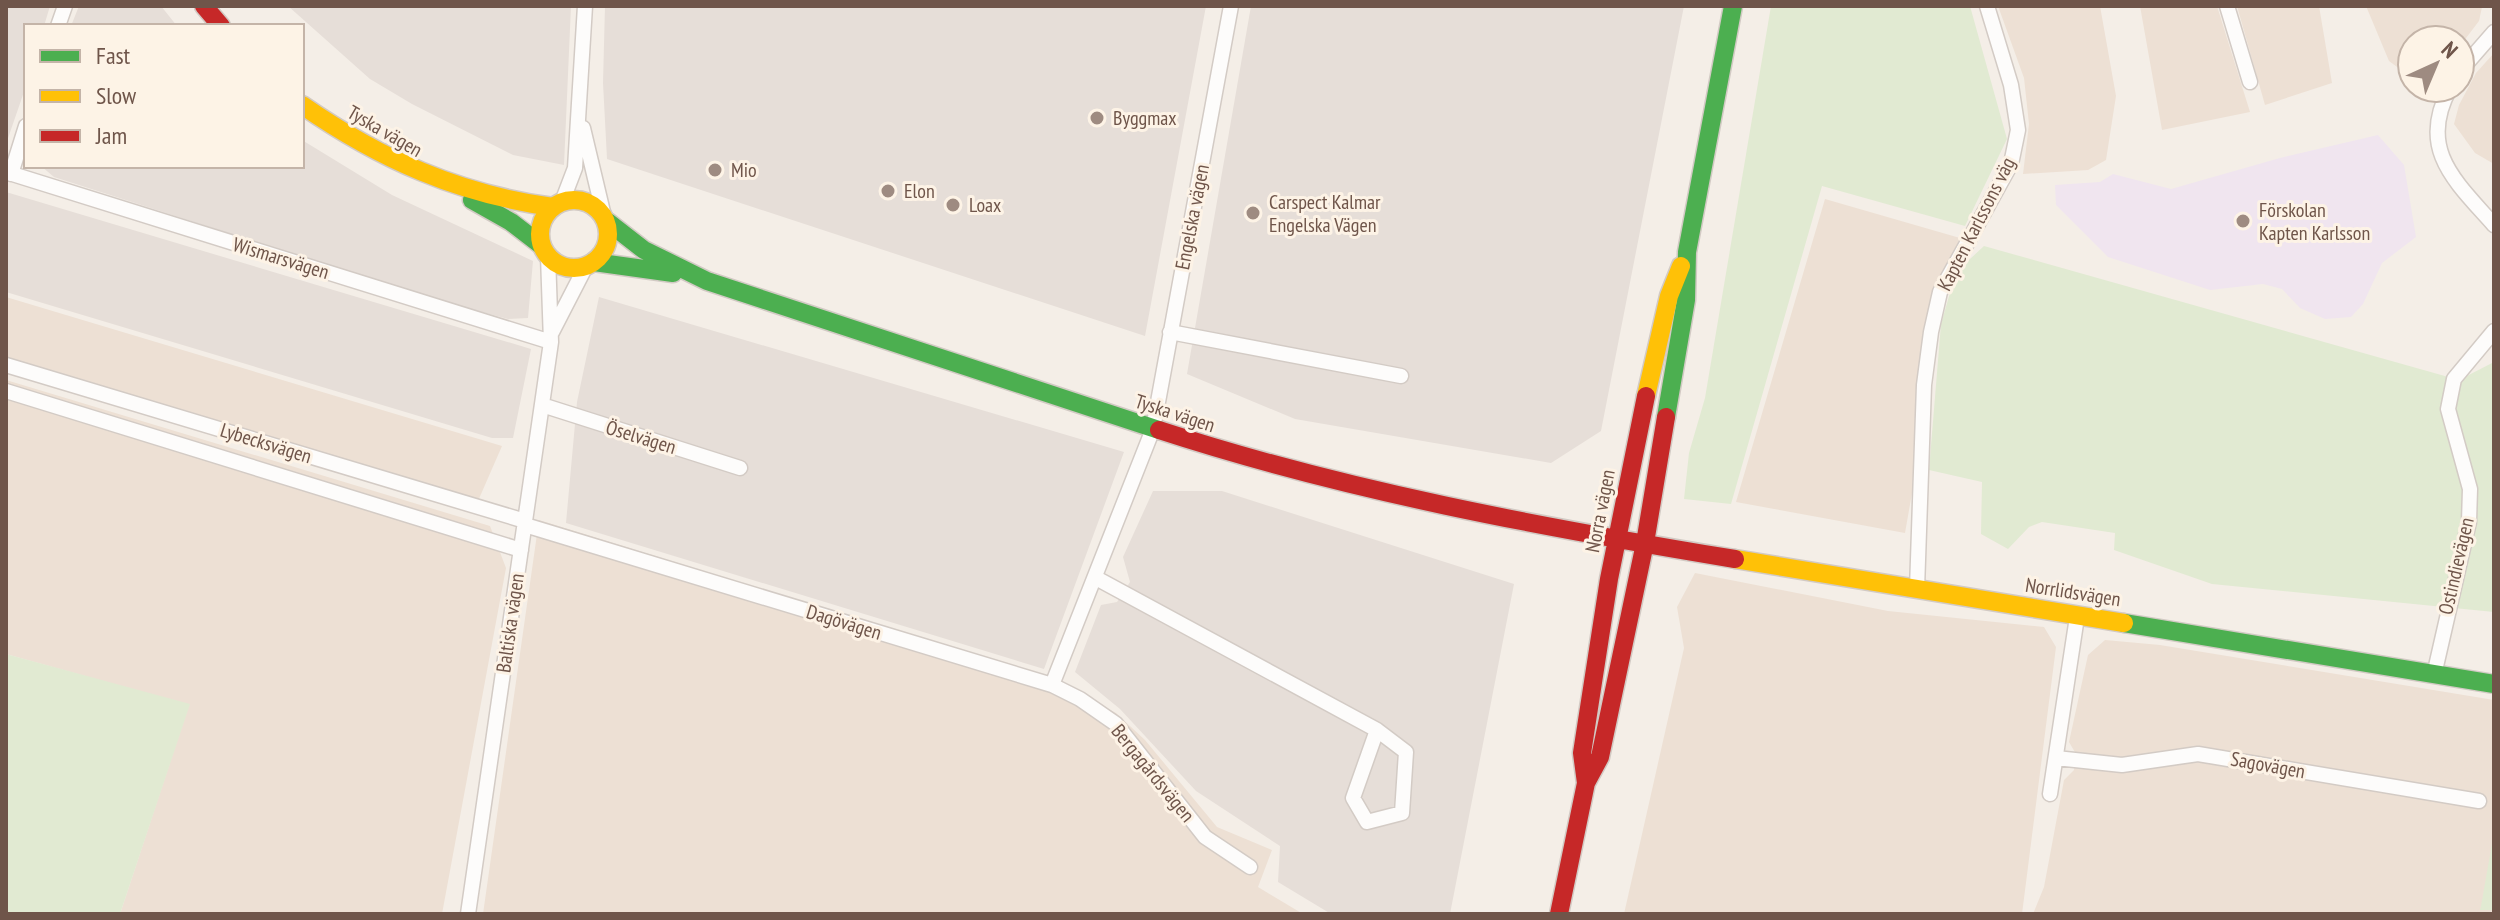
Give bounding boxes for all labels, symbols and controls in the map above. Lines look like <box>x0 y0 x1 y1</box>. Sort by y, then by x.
legend <box>24 24 304 168</box>
north arrow <box>2396 24 2476 104</box>
text: N <box>2436 35 2464 64</box>
text: Fast <box>96 40 131 71</box>
text: Slow <box>96 80 137 111</box>
street label: Tyska vägen <box>343 99 427 163</box>
place label: Byggmax <box>1113 105 1176 131</box>
marker: Byggmax <box>1088 109 1106 127</box>
text: Jam <box>95 120 127 151</box>
street label: Kapten Karlssons väg <box>1931 153 2021 295</box>
place label: Mio <box>731 157 757 183</box>
marker: Mio <box>706 161 724 179</box>
street label: Engelska vägen <box>1169 162 1215 272</box>
place label: Elon <box>904 178 935 204</box>
marker: Elon <box>879 182 897 200</box>
place label: Carspect Kalmar Engelska Vägen <box>1269 189 1381 238</box>
place label: Loax <box>969 192 1001 218</box>
marker: Loax <box>944 196 962 214</box>
place label: Förskolan Kapten Karlsson <box>2259 197 2370 246</box>
marker: Carspect Kalmar Engelska Vägen <box>1244 204 1262 222</box>
marker: Förskolan Kapten Karlsson <box>2234 212 2252 230</box>
street label: Wismarsvägen <box>230 231 332 285</box>
street label: Tyska vägen <box>1132 388 1218 438</box>
street label: Öselvägen <box>603 414 679 460</box>
street label: Lybecksvägen <box>217 417 315 469</box>
street label: Norra vägen <box>1579 467 1621 555</box>
street label: Ostindievägen <box>2432 515 2480 617</box>
street label: Baltiska vägen <box>490 572 530 674</box>
street label: Norrlidsvägen <box>2023 572 2123 612</box>
street label: Dagövägen <box>803 598 885 646</box>
street label: Bergagårdsvägen <box>1106 719 1200 827</box>
street label: Sagovägen <box>2229 746 2307 784</box>

